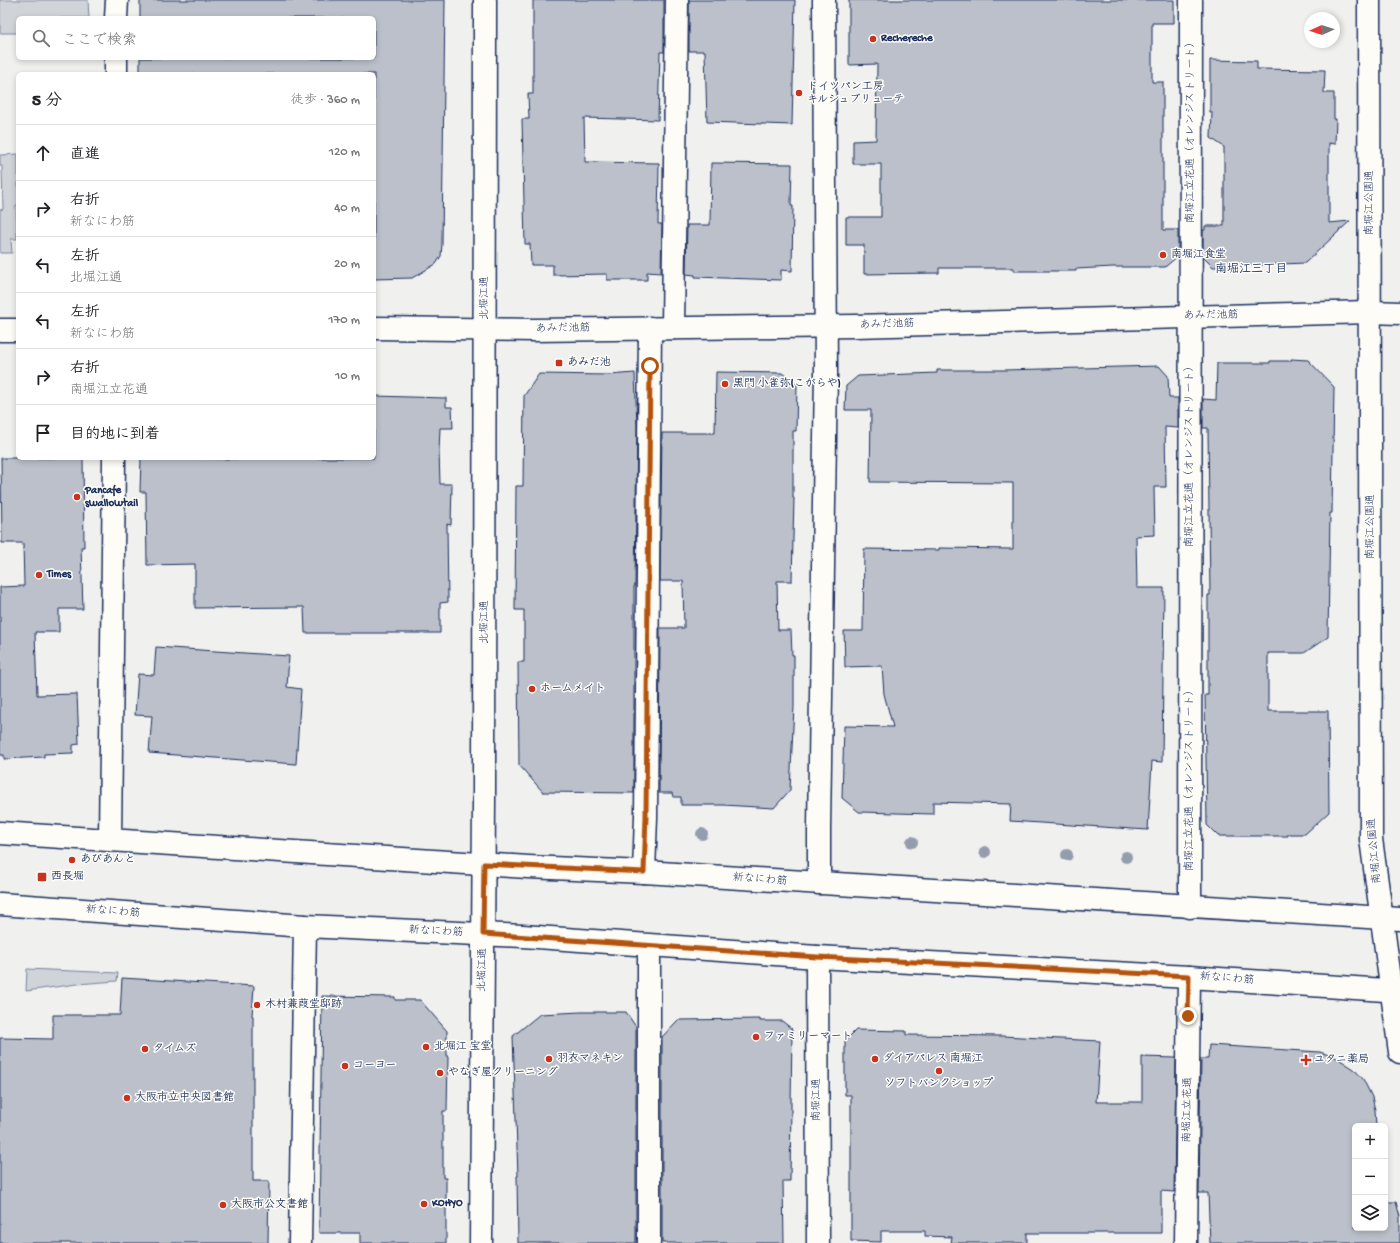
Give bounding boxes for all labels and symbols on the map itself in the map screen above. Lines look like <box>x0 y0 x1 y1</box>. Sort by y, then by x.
north arrow <box>1304 12 1340 48</box>
place label: Rechereche <box>880 33 934 45</box>
marker: Rechereche <box>868 34 878 44</box>
street label: 南堀江立花通（オレンジストリート） <box>1184 36 1197 224</box>
place label: ドイツパン工房 キルシュブリューテ <box>807 80 904 106</box>
marker: ドイツパン工房 キルシュブリューテ <box>794 88 804 98</box>
street label: 南堀江公園通 <box>1363 170 1376 236</box>
place label: 南堀江食堂 <box>1171 247 1226 261</box>
marker: 南堀江食堂 <box>1158 250 1168 260</box>
district label: 南堀江三丁目 <box>1215 262 1287 277</box>
street label: 北堀江通 <box>478 276 491 320</box>
street label: あみだ池筋 <box>1183 309 1239 322</box>
street label: あみだ池筋 <box>859 317 915 332</box>
street label: あみだ池筋 <box>535 322 591 335</box>
place label: あみだ池 <box>567 356 611 369</box>
route start <box>641 357 659 375</box>
marker: あみだ池 <box>554 358 564 368</box>
street label: 南堀江立花通（オレンジストリート） <box>1183 360 1196 548</box>
place label: 黒門 小雀弥(こがらや) <box>733 377 841 390</box>
marker: 黒門 小雀弥(こがらや) <box>720 379 730 389</box>
place label: Pancafe swallowtail <box>84 484 139 510</box>
marker: Pancafe swallowtail <box>72 492 82 502</box>
street label: 南堀江公園通 <box>1364 494 1377 560</box>
place label: Times <box>46 569 72 581</box>
marker: Times <box>34 570 44 580</box>
street label: 北堀江通 <box>478 600 491 644</box>
place label: ホームメイト <box>540 683 606 695</box>
marker: ホームメイト <box>527 684 537 694</box>
street label: 南堀江立花通（オレンジストリート） <box>1183 684 1196 872</box>
street label: 南堀江公園通 <box>1365 818 1384 884</box>
place label: あびあんと <box>80 853 135 866</box>
marker: あびあんと <box>67 855 77 865</box>
place label: 西長堀 <box>51 870 84 883</box>
marker: 西長堀 <box>36 871 48 883</box>
street label: 新なにわ筋 <box>732 871 788 888</box>
street label: 新なにわ筋 <box>85 903 141 920</box>
street label: 新なにわ筋 <box>408 924 464 939</box>
street label: 北堀江通 <box>476 948 489 992</box>
street label: 新なにわ筋 <box>1199 970 1255 987</box>
place label: 木村蒹葭堂邸跡 <box>265 998 342 1011</box>
marker: 木村蒹葭堂邸跡 <box>252 1000 262 1010</box>
route end <box>1179 1007 1197 1025</box>
place label: ファミリーマート <box>764 1030 852 1043</box>
marker: ファミリーマート <box>751 1032 761 1042</box>
place label: 北堀江 宝堂 <box>434 1040 492 1053</box>
marker: 北堀江 宝堂 <box>421 1042 431 1052</box>
place label: タイムズ <box>153 1043 196 1055</box>
marker: タイムズ <box>140 1044 150 1054</box>
place label: ダイアパレス 南堀江 <box>883 1051 983 1065</box>
place label: 羽衣マネキン <box>557 1052 623 1065</box>
place label: ユタニ薬局 <box>1314 1053 1369 1066</box>
marker: 羽衣マネキン <box>544 1054 554 1064</box>
marker: ダイアパレス 南堀江 <box>870 1054 880 1064</box>
marker: ユタニ薬局 <box>1301 1055 1311 1065</box>
place label: コーヨー <box>353 1060 396 1072</box>
marker: コーヨー <box>340 1061 350 1071</box>
place label: やなぎ屋クリーニング <box>448 1066 558 1079</box>
marker: ソフトバンクショップ <box>934 1066 944 1076</box>
marker: やなぎ屋クリーニング <box>435 1068 445 1078</box>
place label: ソフトバンクショップ <box>884 1077 994 1090</box>
street label: 南堀江立花通 <box>1180 1077 1195 1143</box>
street label: 南堀江通 <box>810 1078 823 1122</box>
place label: 大阪市立中央図書館 <box>135 1091 234 1104</box>
marker: 大阪市立中央図書館 <box>122 1093 132 1103</box>
place label: 大阪市公文書館 <box>231 1198 308 1211</box>
place label: KOHYO <box>431 1198 463 1210</box>
marker: KOHYO <box>419 1199 429 1209</box>
marker: 大阪市公文書館 <box>218 1200 228 1210</box>

